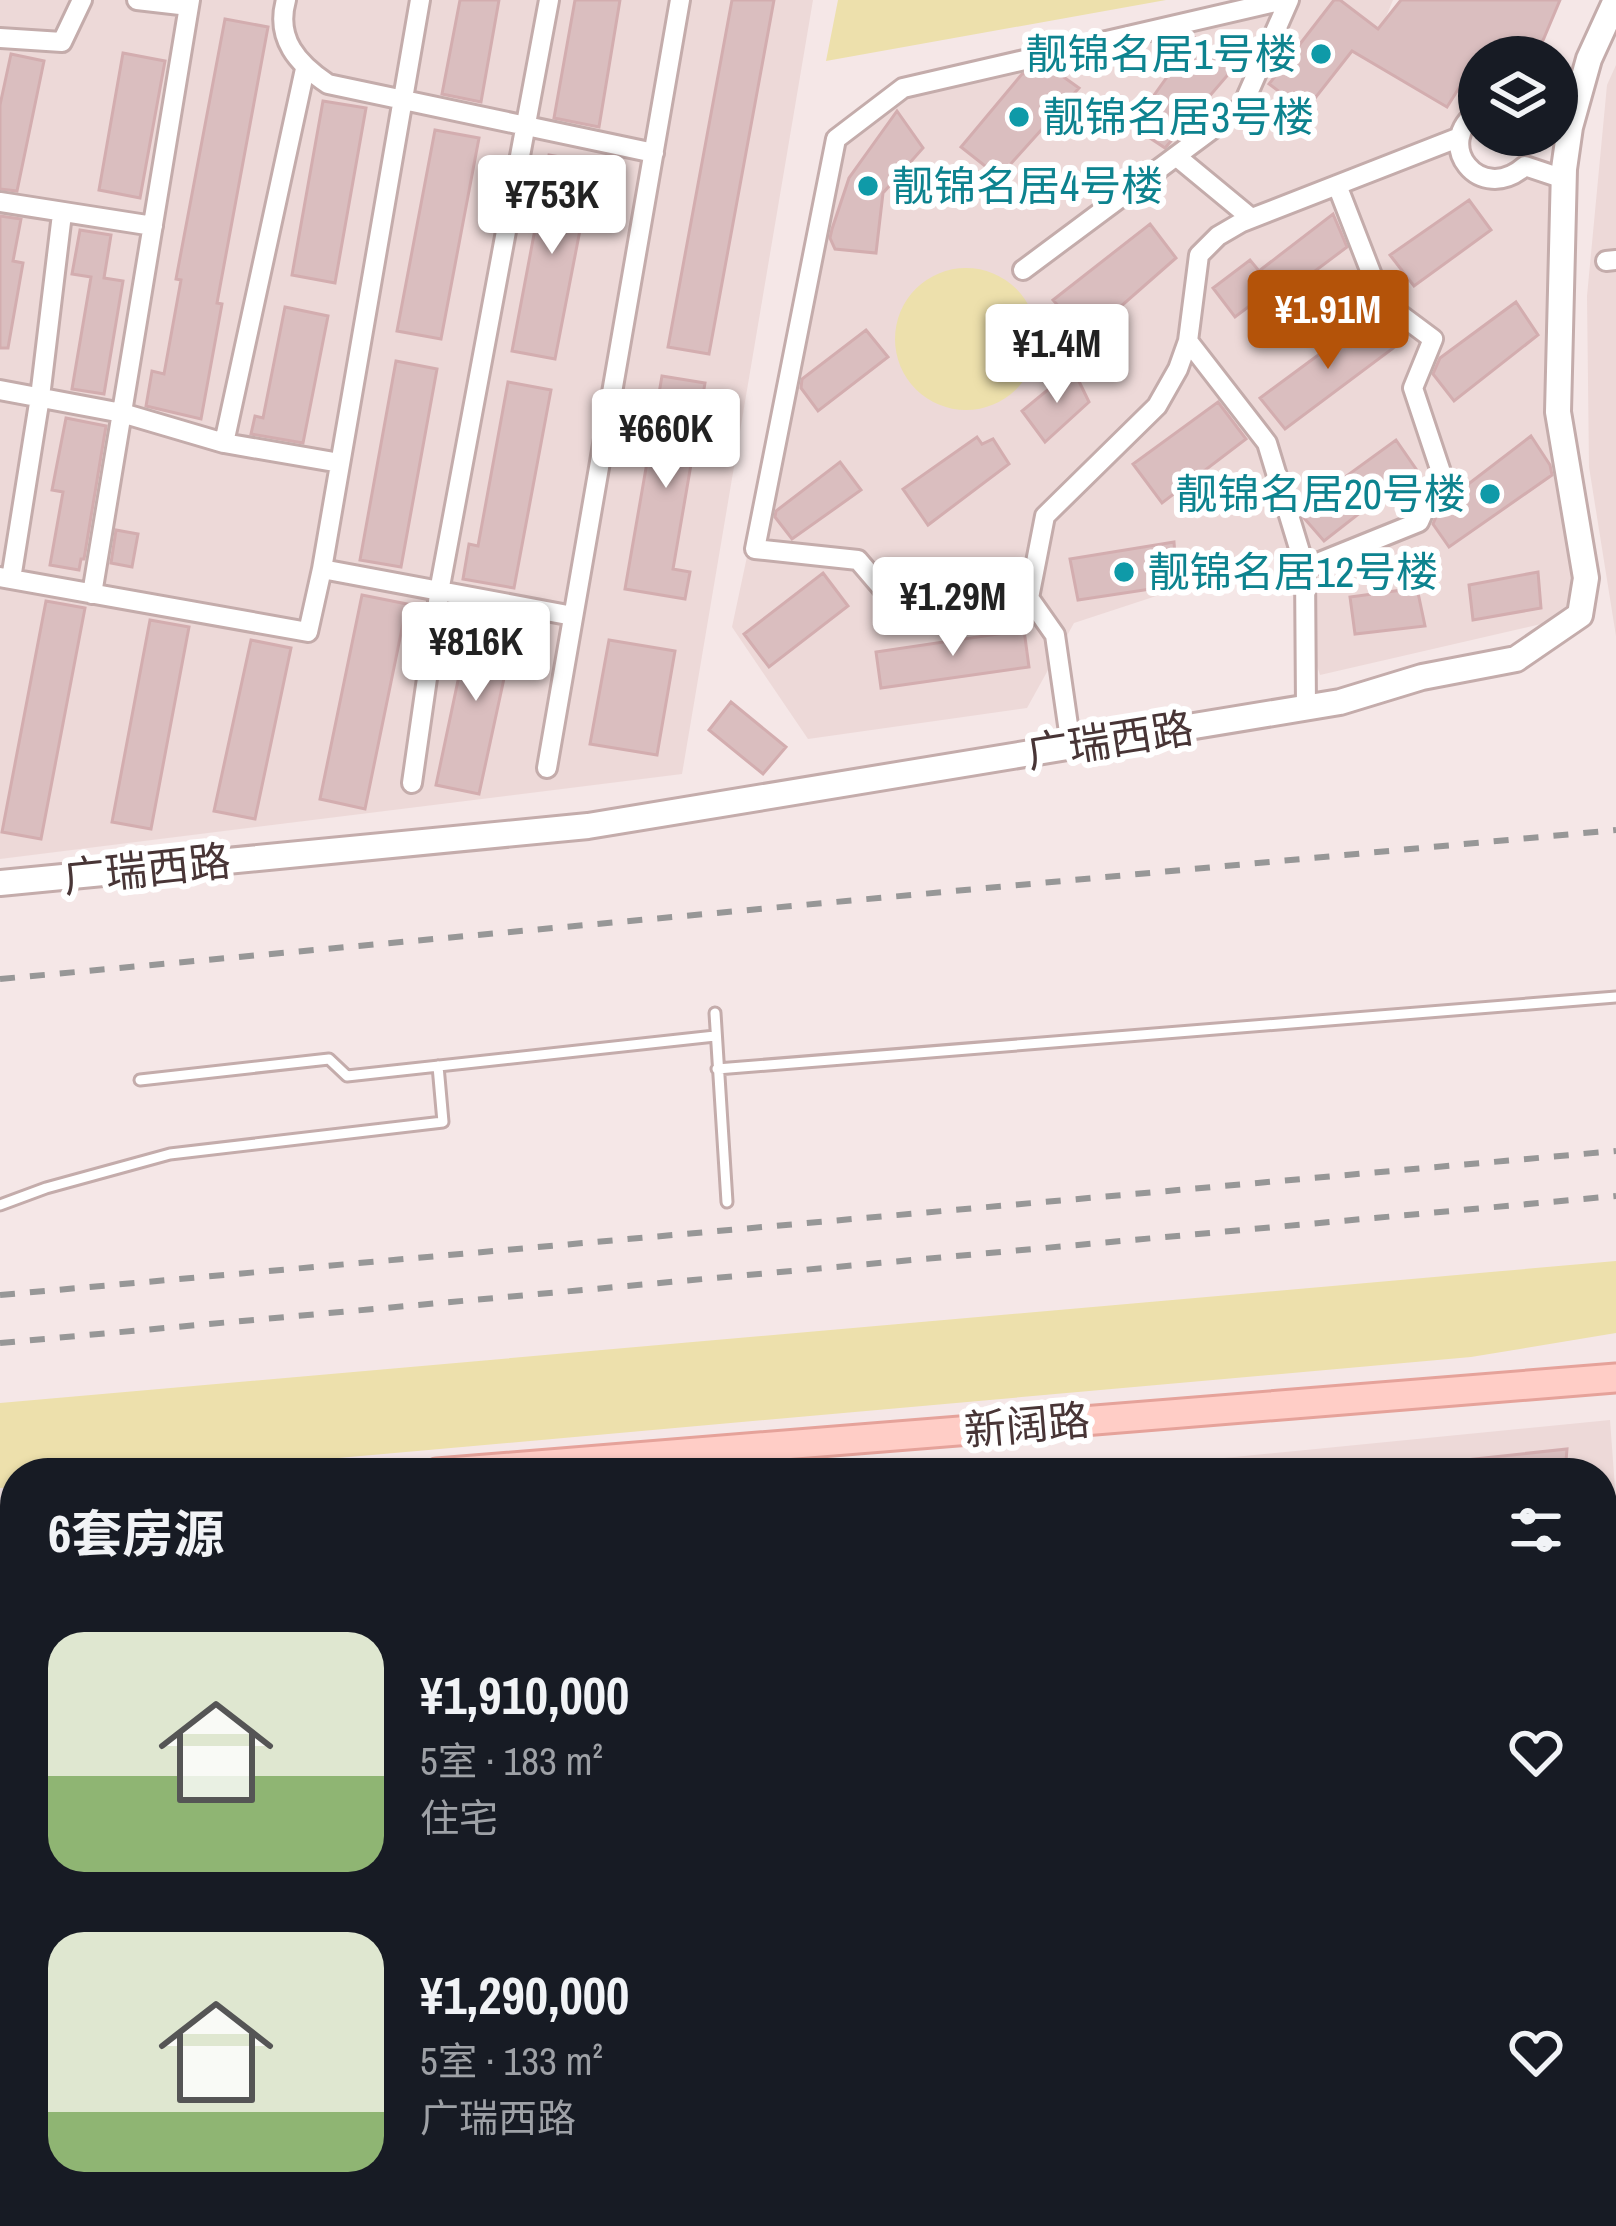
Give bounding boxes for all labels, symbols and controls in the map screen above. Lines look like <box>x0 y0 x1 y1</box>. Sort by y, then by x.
place label: 靓锦名居1号楼 <box>1026 26 1297 82</box>
map controls <box>1458 36 1578 156</box>
button: layers <box>1458 36 1578 156</box>
marker: 靓锦名居1号楼 <box>1308 41 1334 67</box>
place label: 靓锦名居3号楼 <box>1043 89 1314 145</box>
marker: 靓锦名居3号楼 <box>1006 104 1032 130</box>
pin: ¥753K <box>468 155 636 257</box>
place label: 靓锦名居4号楼 <box>892 158 1163 214</box>
text: ¥753K <box>505 168 599 220</box>
marker: 靓锦名居4号楼 <box>855 173 881 199</box>
pin: ¥1.91M <box>1230 270 1426 372</box>
text: ¥1.91M <box>1275 283 1381 335</box>
pin: ¥1.4M <box>973 304 1141 406</box>
text: ¥1.4M <box>1013 317 1101 369</box>
pin: ¥660K <box>582 389 750 491</box>
text: ¥660K <box>619 402 713 454</box>
place label: 靓锦名居20号楼 <box>1176 466 1466 522</box>
marker: 靓锦名居20号楼 <box>1477 481 1503 507</box>
place label: 靓锦名居12号楼 <box>1148 544 1438 600</box>
pin: ¥1.29M <box>855 557 1051 659</box>
marker: 靓锦名居12号楼 <box>1111 559 1137 585</box>
text: ¥1.29M <box>900 570 1006 622</box>
pin: ¥816K <box>392 602 560 704</box>
text: ¥816K <box>429 615 523 667</box>
street label: 广瑞西路 <box>1023 699 1197 781</box>
street label: 广瑞西路 <box>61 832 233 906</box>
street label: 新阔路 <box>962 1392 1092 1458</box>
icon: filters <box>1503 1497 1569 1563</box>
text: 6套房源 <box>48 1499 224 1568</box>
text: ¥1,910,000 <box>420 1661 629 1730</box>
icon: home <box>144 1680 288 1824</box>
icon: heart <box>1503 1719 1569 1785</box>
text: 5室 · 183 m² <box>420 1735 603 1787</box>
text: 住宅 <box>420 1792 498 1844</box>
text: ¥1,290,000 <box>420 1961 629 2030</box>
icon: home <box>144 1980 288 2124</box>
icon: heart <box>1503 2019 1569 2085</box>
text: 5室 · 133 m² <box>420 2035 603 2087</box>
text: 广瑞西路 <box>420 2092 576 2144</box>

